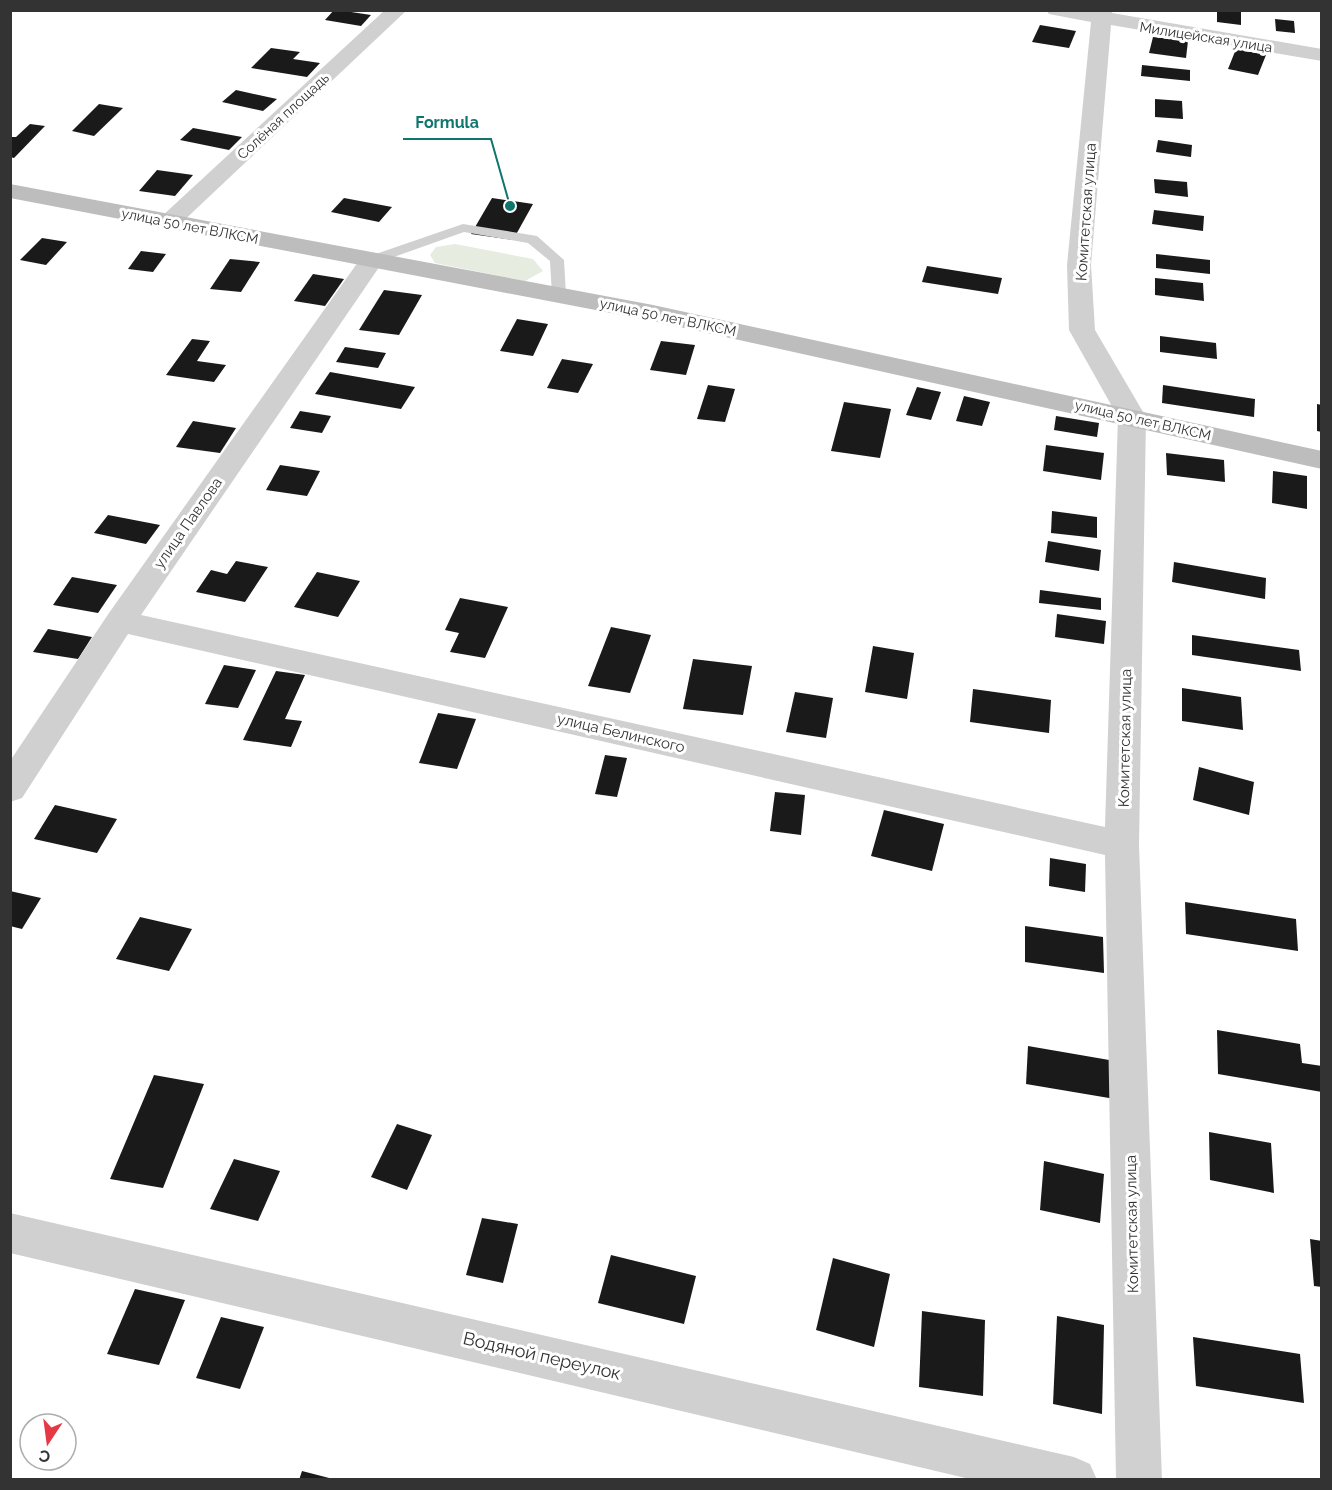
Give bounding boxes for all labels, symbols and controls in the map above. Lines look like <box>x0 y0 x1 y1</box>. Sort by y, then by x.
street label: Милицейская улица <box>1139 19 1273 55</box>
street label: Солёная площадь <box>234 69 332 162</box>
callout: Formula <box>403 105 491 139</box>
text: Formula <box>415 113 479 132</box>
street label: Комитетская улица <box>1072 142 1100 282</box>
street label: улица 50 лет ВЛКСМ <box>120 205 260 247</box>
street label: улица 50 лет ВЛКСМ <box>598 295 738 339</box>
street label: улица 50 лет ВЛКСМ <box>1073 397 1213 443</box>
street label: улица Павлова <box>150 474 226 572</box>
street label: Комитетская улица <box>1115 669 1135 807</box>
street label: улица Белинского <box>555 710 687 756</box>
street label: Комитетская улица <box>1122 1155 1142 1293</box>
street label: Водяной переулок <box>461 1327 623 1384</box>
north arrow <box>18 1412 78 1472</box>
text: С <box>37 1446 52 1467</box>

